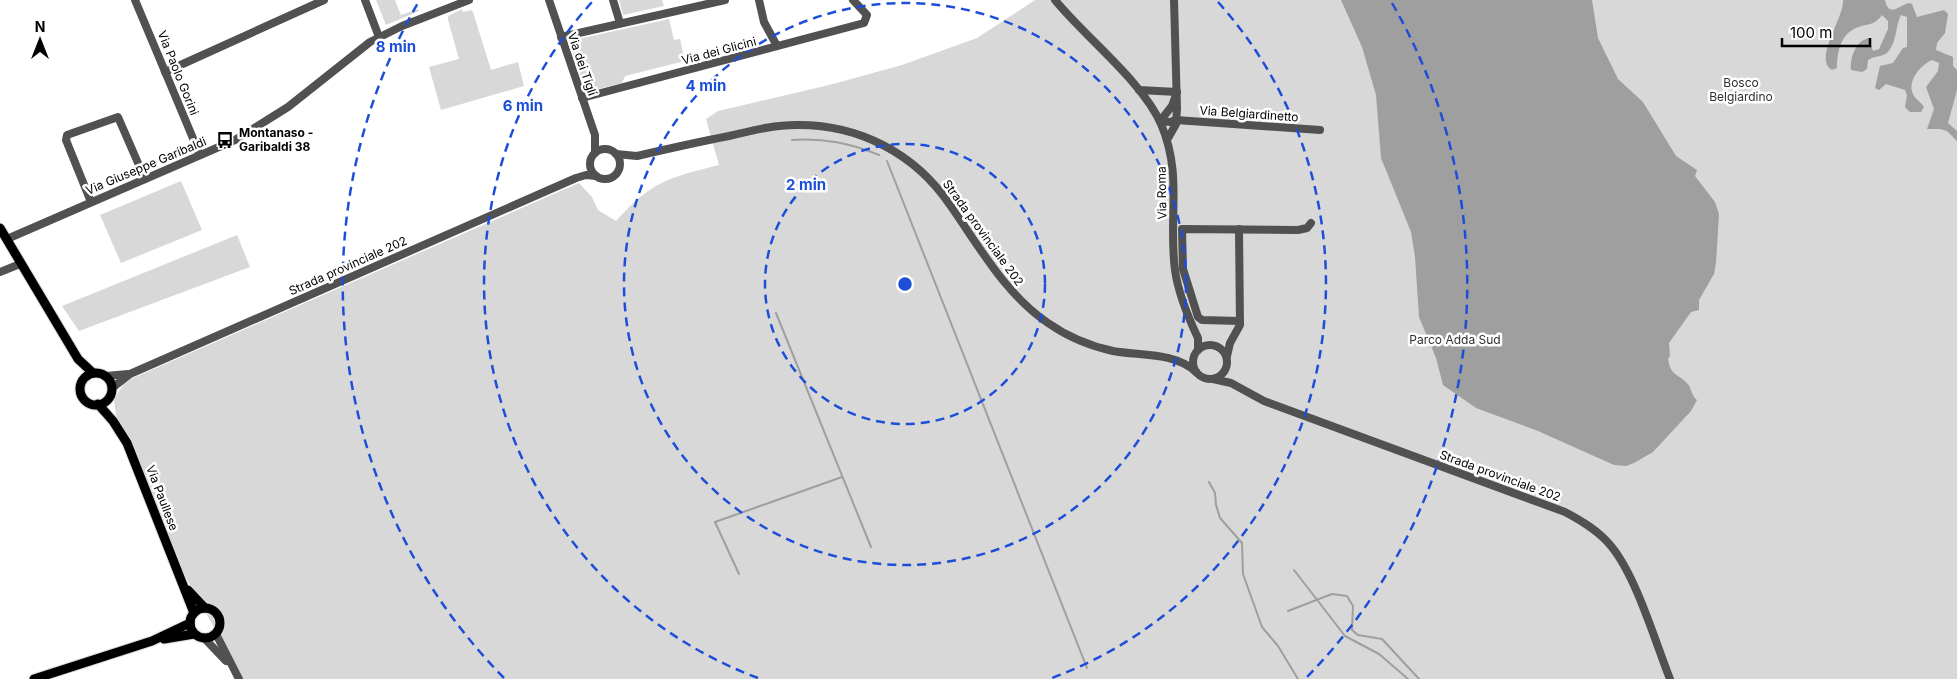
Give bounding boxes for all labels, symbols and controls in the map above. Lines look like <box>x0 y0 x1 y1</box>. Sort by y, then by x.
north arrow <box>15 15 65 65</box>
scale bar <box>1782 15 1870 47</box>
text: N <box>35 18 45 35</box>
text: 100 m <box>1790 23 1832 42</box>
street label: Via Paolo Gorini <box>155 28 202 117</box>
street label: Via dei Tigli <box>565 30 600 97</box>
street label: Via dei Glicini <box>680 33 758 68</box>
text: 8 min <box>376 37 416 56</box>
park label: Bosco Belgiardino <box>1709 75 1773 104</box>
text: 4 min <box>686 76 726 95</box>
text: 6 min <box>503 96 543 115</box>
street label: Via Belgiardinetto <box>1199 103 1299 124</box>
place label: Montanaso - Garibaldi 38 <box>239 125 313 154</box>
bus stop icon: Montanaso - Garibaldi 38 <box>215 130 235 150</box>
street label: Via Giuseppe Garibaldi <box>83 133 208 198</box>
street label: Via Roma <box>1154 166 1169 220</box>
text: 2 min <box>786 175 826 194</box>
street label: Strada provinciale 202 <box>940 177 1027 289</box>
street label: Strada provinciale 202 <box>286 233 409 298</box>
centre of rings <box>896 275 914 293</box>
park label: Parco Adda Sud <box>1409 332 1501 347</box>
street label: Strada provinciale 202 <box>1438 447 1563 504</box>
street label: Via Paullese <box>143 463 182 533</box>

